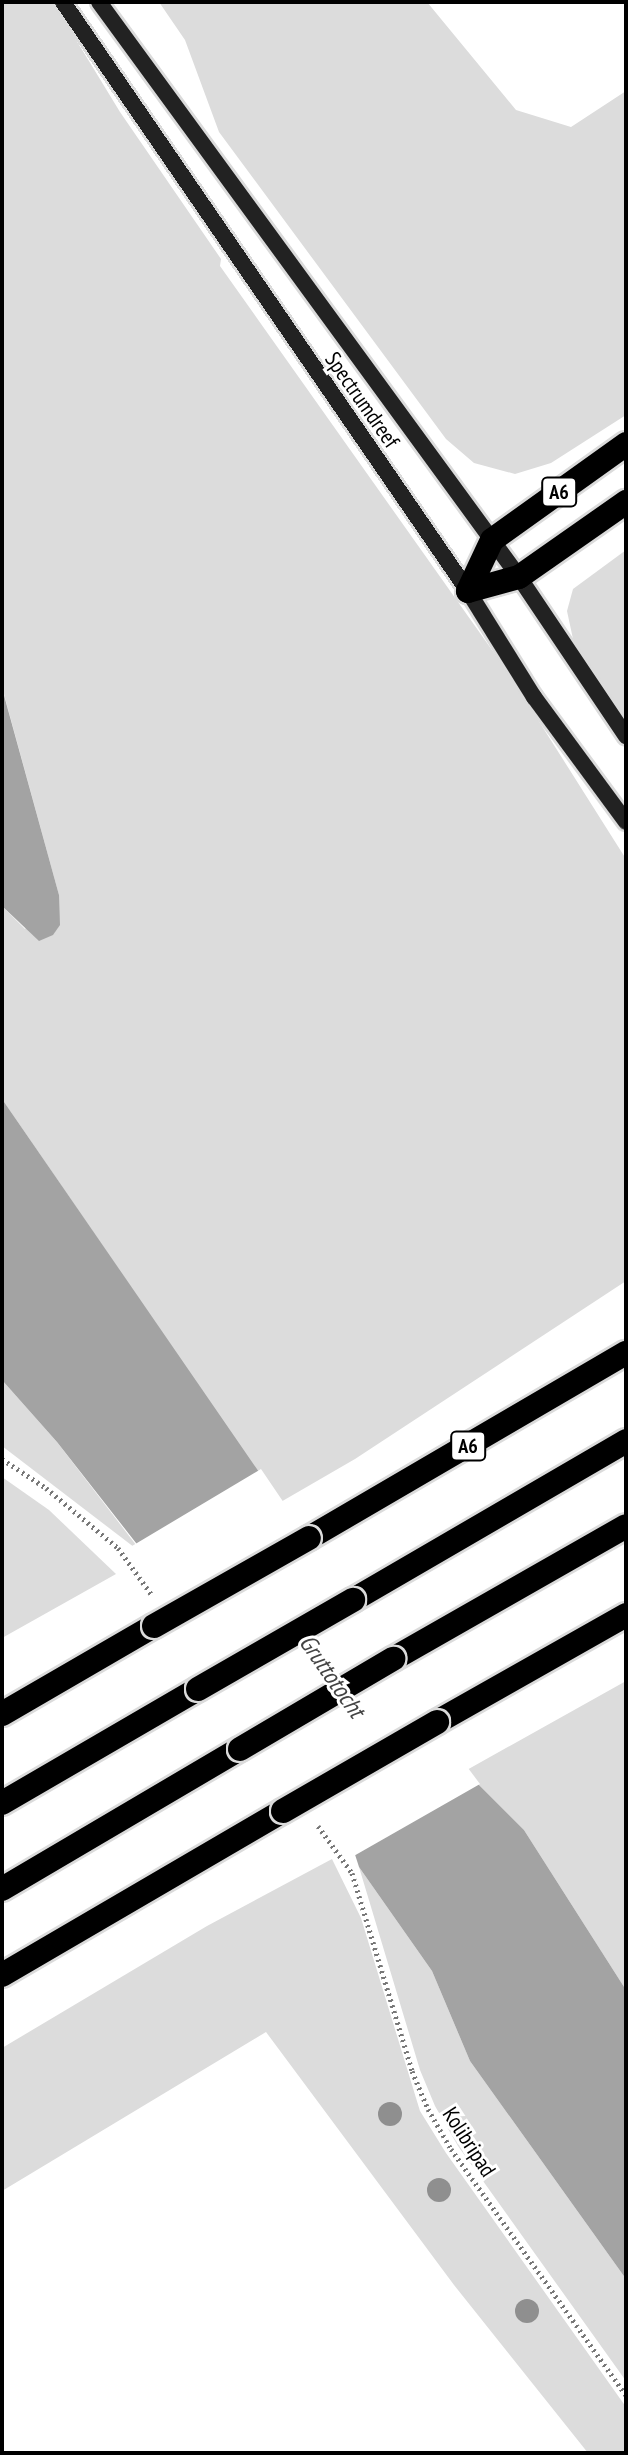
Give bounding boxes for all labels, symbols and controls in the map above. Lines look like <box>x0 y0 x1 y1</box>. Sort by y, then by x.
street label: Spectrumdreef <box>319 347 405 453</box>
road number: A6 <box>541 476 577 508</box>
road number: A6 <box>450 1430 486 1462</box>
water label: Gruttotocht <box>293 1629 371 1723</box>
street label: Kolibripad <box>437 2102 501 2182</box>

